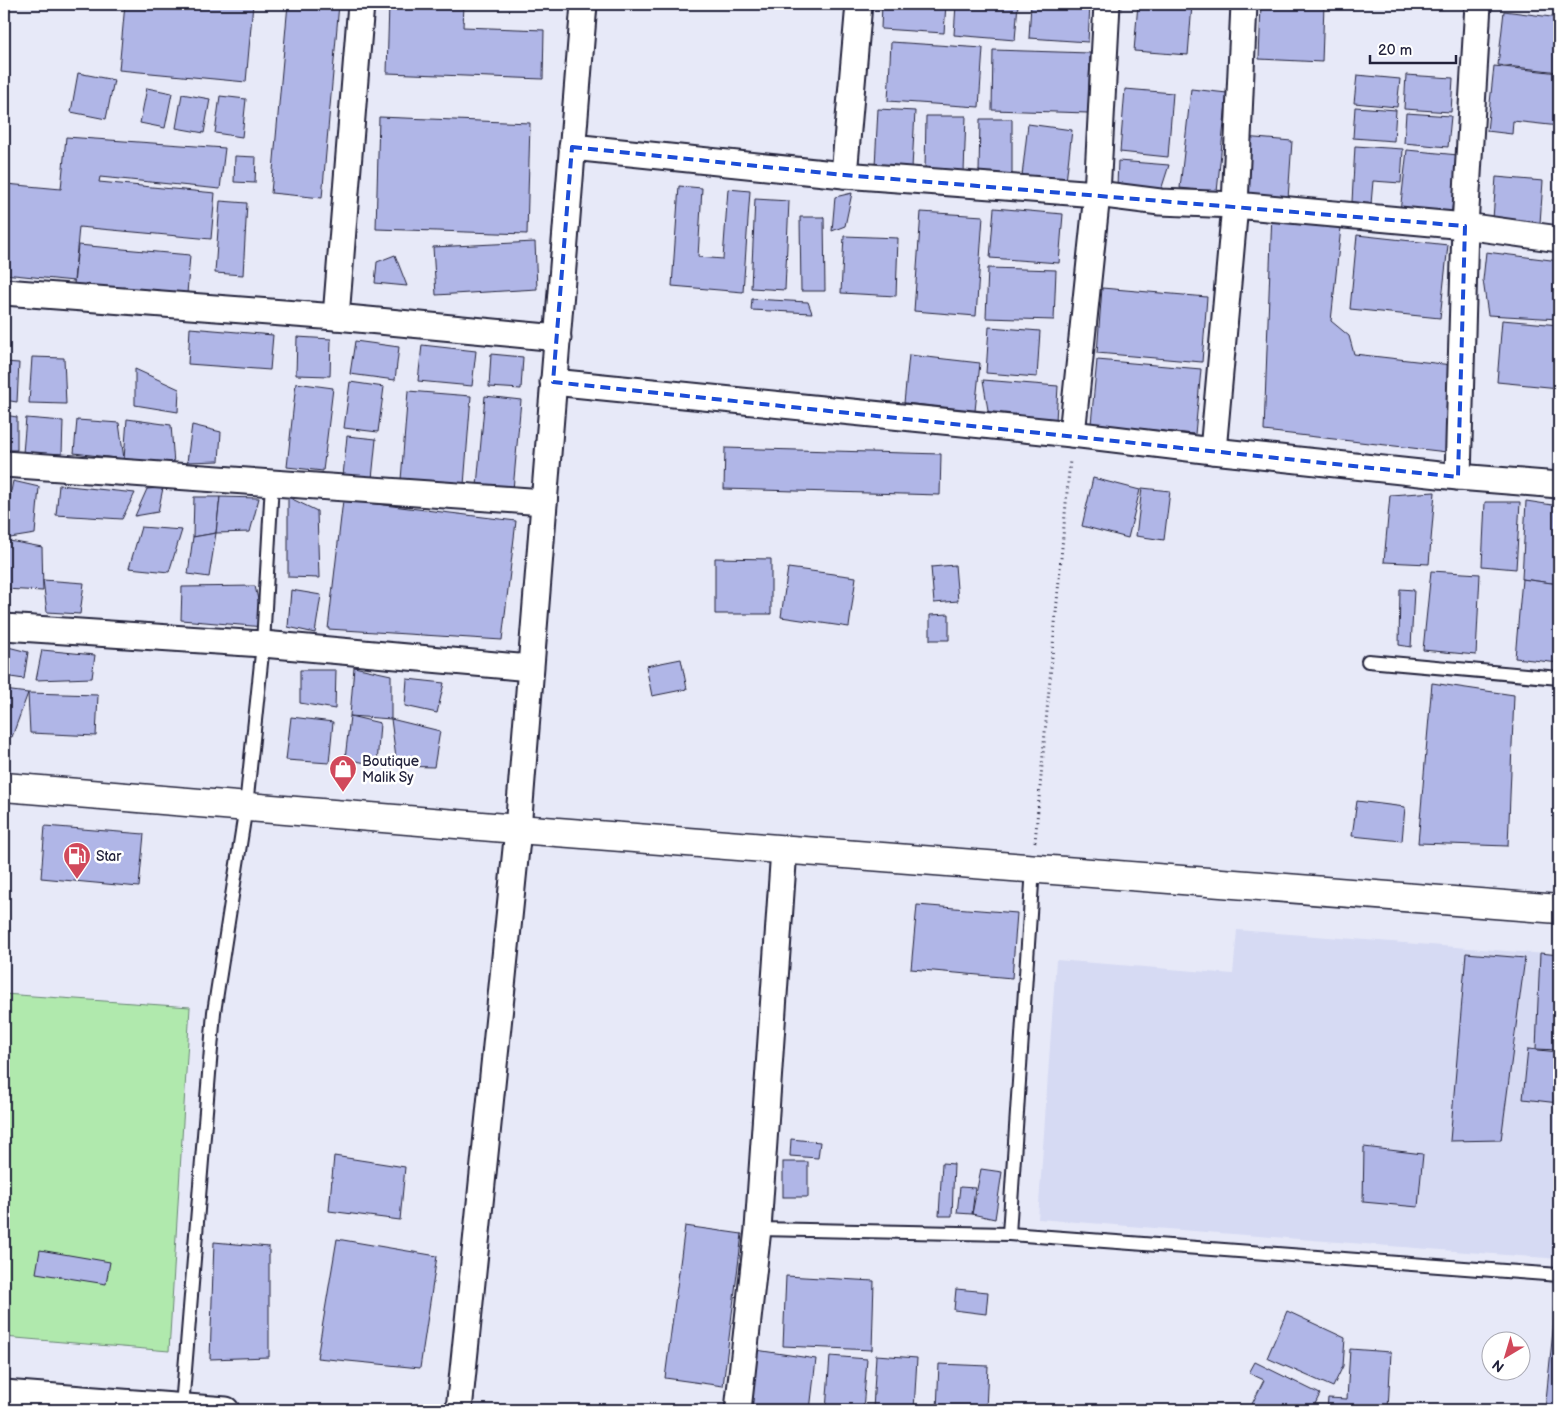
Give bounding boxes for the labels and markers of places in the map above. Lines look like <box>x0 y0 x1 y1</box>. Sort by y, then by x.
place label: Boutique Malik Sy <box>362 753 419 786</box>
shop icon: Boutique Malik Sy <box>328 754 358 793</box>
fuel station icon: Star <box>62 841 92 880</box>
place label: Star <box>96 848 122 865</box>

